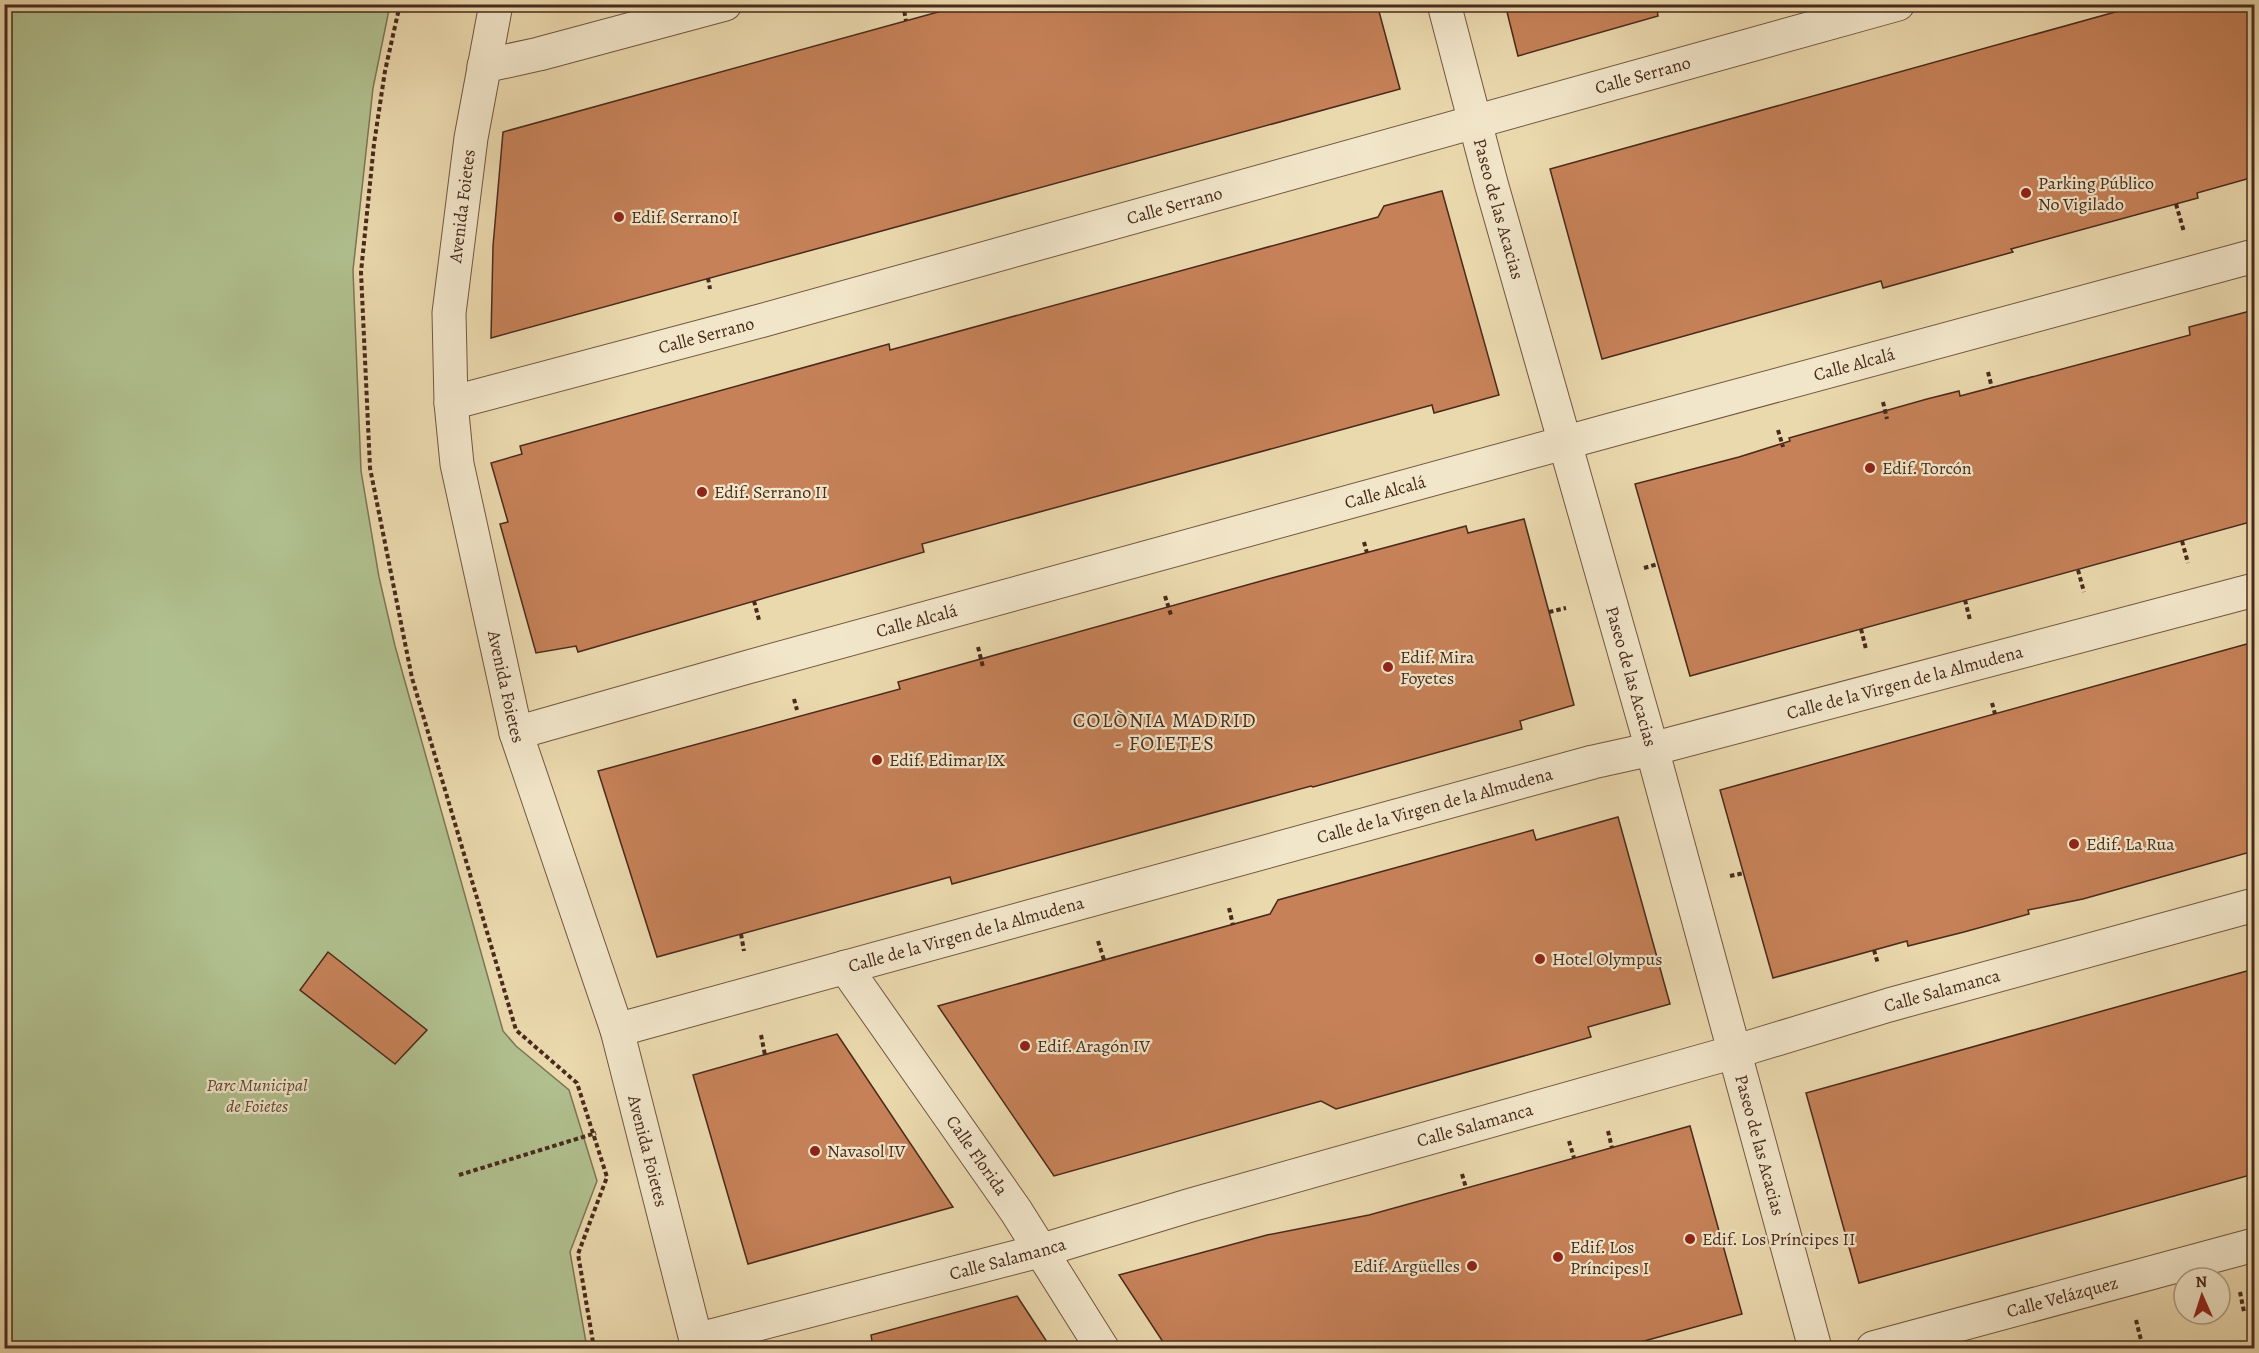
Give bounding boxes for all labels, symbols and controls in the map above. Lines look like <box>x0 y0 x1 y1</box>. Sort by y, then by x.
street label: Calle Serrano <box>1592 50 1693 100</box>
street label: Paseo de las Acacias <box>1468 136 1530 282</box>
street label: Avenida Foietes <box>443 148 481 265</box>
place label: Parking Público No Vigilado <box>2038 171 2154 216</box>
street label: Calle Serrano <box>1124 181 1225 230</box>
marker: Parking Público No Vigilado <box>2019 186 2033 200</box>
place label: Edif. Serrano I <box>631 205 738 229</box>
marker: Edif. Serrano I <box>612 210 626 224</box>
street label: Calle Serrano <box>656 311 757 359</box>
street label: Calle Alcalá <box>1811 342 1898 387</box>
place label: Edif. Torcón <box>1882 456 1972 480</box>
marker: Edif. Torcón <box>1863 461 1877 475</box>
street label: Calle Alcalá <box>1342 469 1429 515</box>
place label: Edif. Serrano II <box>714 480 828 504</box>
marker: Edif. Serrano II <box>695 485 709 499</box>
street label: Calle Alcalá <box>873 598 961 643</box>
street label: Paseo de las Acacias <box>1600 603 1663 749</box>
street label: Avenida Foietes <box>482 627 531 746</box>
street label: Calle de la Virgen de la Almudena <box>1784 639 2026 725</box>
place label: Edif. Mira Foyetes <box>1400 645 1475 690</box>
marker: Edif. Mira Foyetes <box>1381 660 1395 674</box>
district label: COLÒNIA MADRID - FOIETES <box>1073 707 1257 757</box>
place label: Edif. Edimar IX <box>889 748 1005 772</box>
marker: Edif. Edimar IX <box>870 753 884 767</box>
street label: Calle de la Virgen de la Almudena <box>1314 761 1556 849</box>
place label: Edif. La Rua <box>2086 832 2175 856</box>
marker: Edif. La Rua <box>2067 837 2081 851</box>
street label: Calle de la Virgen de la Almudena <box>845 890 1087 978</box>
place label: Hotel Olympus <box>1552 947 1662 971</box>
marker: Hotel Olympus <box>1533 952 1547 966</box>
street label: Calle Salamanca <box>1881 963 2003 1018</box>
place label: Edif. Aragón IV <box>1037 1034 1150 1058</box>
marker: Edif. Aragón IV <box>1018 1039 1032 1053</box>
street label: Paseo de las Acacias <box>1729 1072 1790 1218</box>
park label: Parc Municipal de Foietes <box>206 1073 308 1118</box>
street label: Avenida Foietes <box>622 1092 674 1209</box>
street label: Calle Salamanca <box>1414 1097 1536 1153</box>
street label: Calle Florida <box>941 1110 1014 1201</box>
place label: Navasol IV <box>827 1139 905 1163</box>
marker: Navasol IV <box>808 1144 822 1158</box>
place label: Edif. Los Príncipes II <box>1702 1227 1856 1251</box>
street label: Calle Salamanca <box>947 1232 1069 1286</box>
marker: Edif. Los Príncipes II <box>1683 1232 1697 1246</box>
place label: Edif. Los Príncipes I <box>1570 1235 1649 1280</box>
marker: Edif. Los Príncipes I <box>1551 1250 1565 1264</box>
place label: Edif. Argüelles <box>1353 1254 1460 1278</box>
marker: Edif. Argüelles <box>1465 1259 1479 1273</box>
north arrow <box>2172 1266 2232 1326</box>
street label: Calle Velázquez <box>2004 1270 2121 1323</box>
text: N <box>2195 1271 2208 1293</box>

